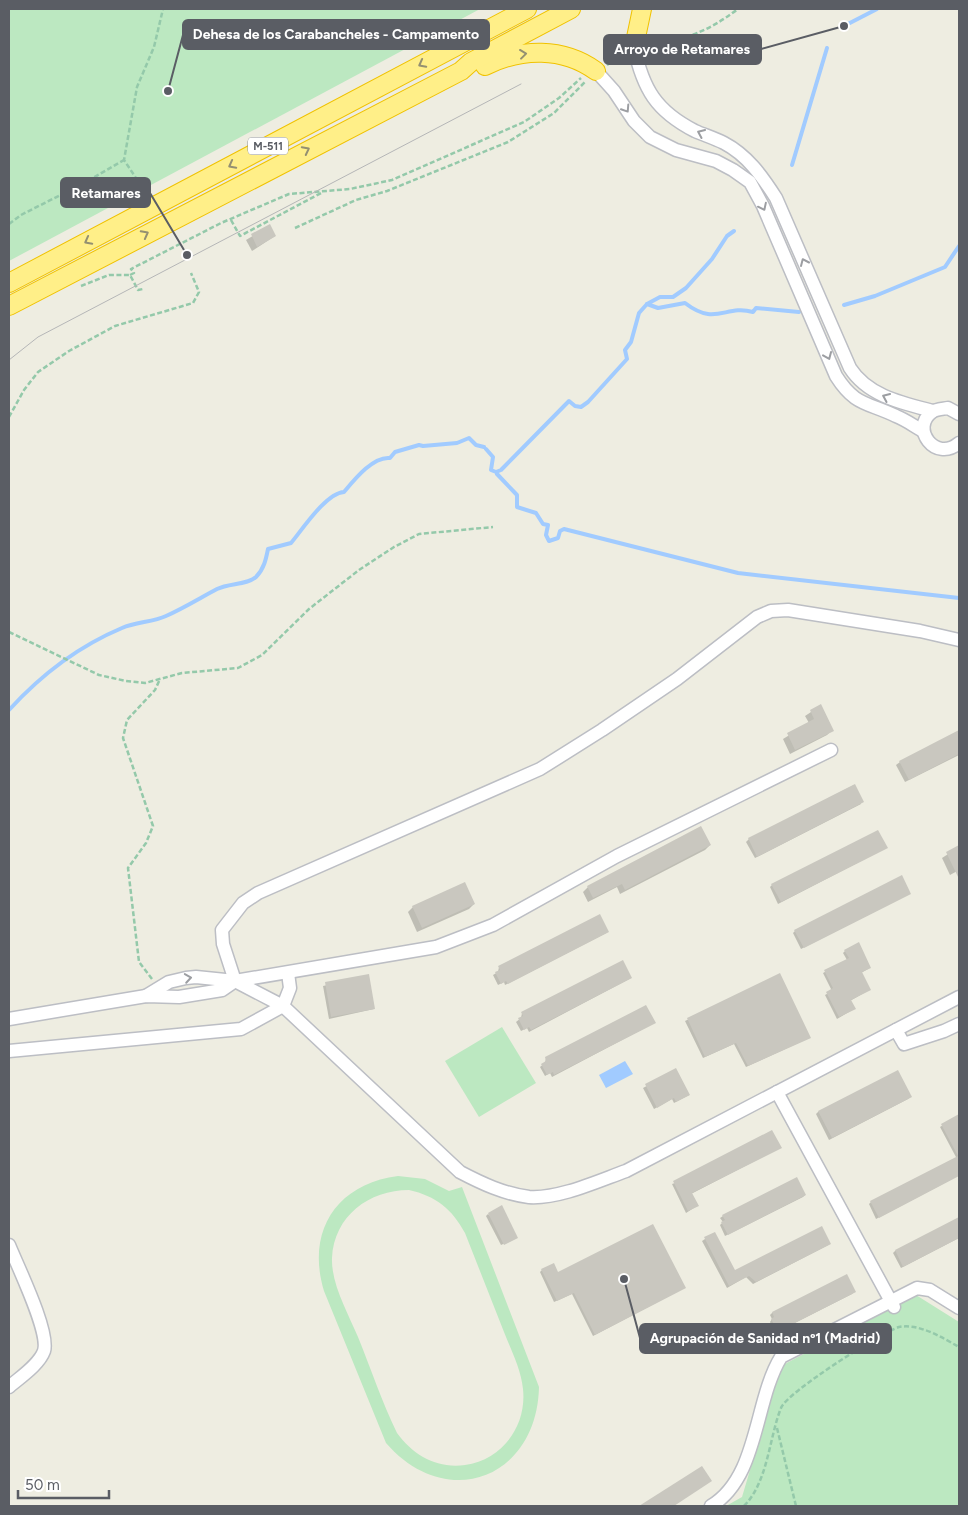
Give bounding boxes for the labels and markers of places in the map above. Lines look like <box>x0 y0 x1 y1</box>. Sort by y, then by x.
callout: Dehesa de los Carabancheles - Campamento <box>183 20 489 49</box>
callout: Arroyo de Retamares <box>604 35 761 64</box>
callout: Retamares <box>61 178 150 207</box>
callout: Agrupación de Sanidad nº1 (Madrid) <box>640 1324 891 1353</box>

